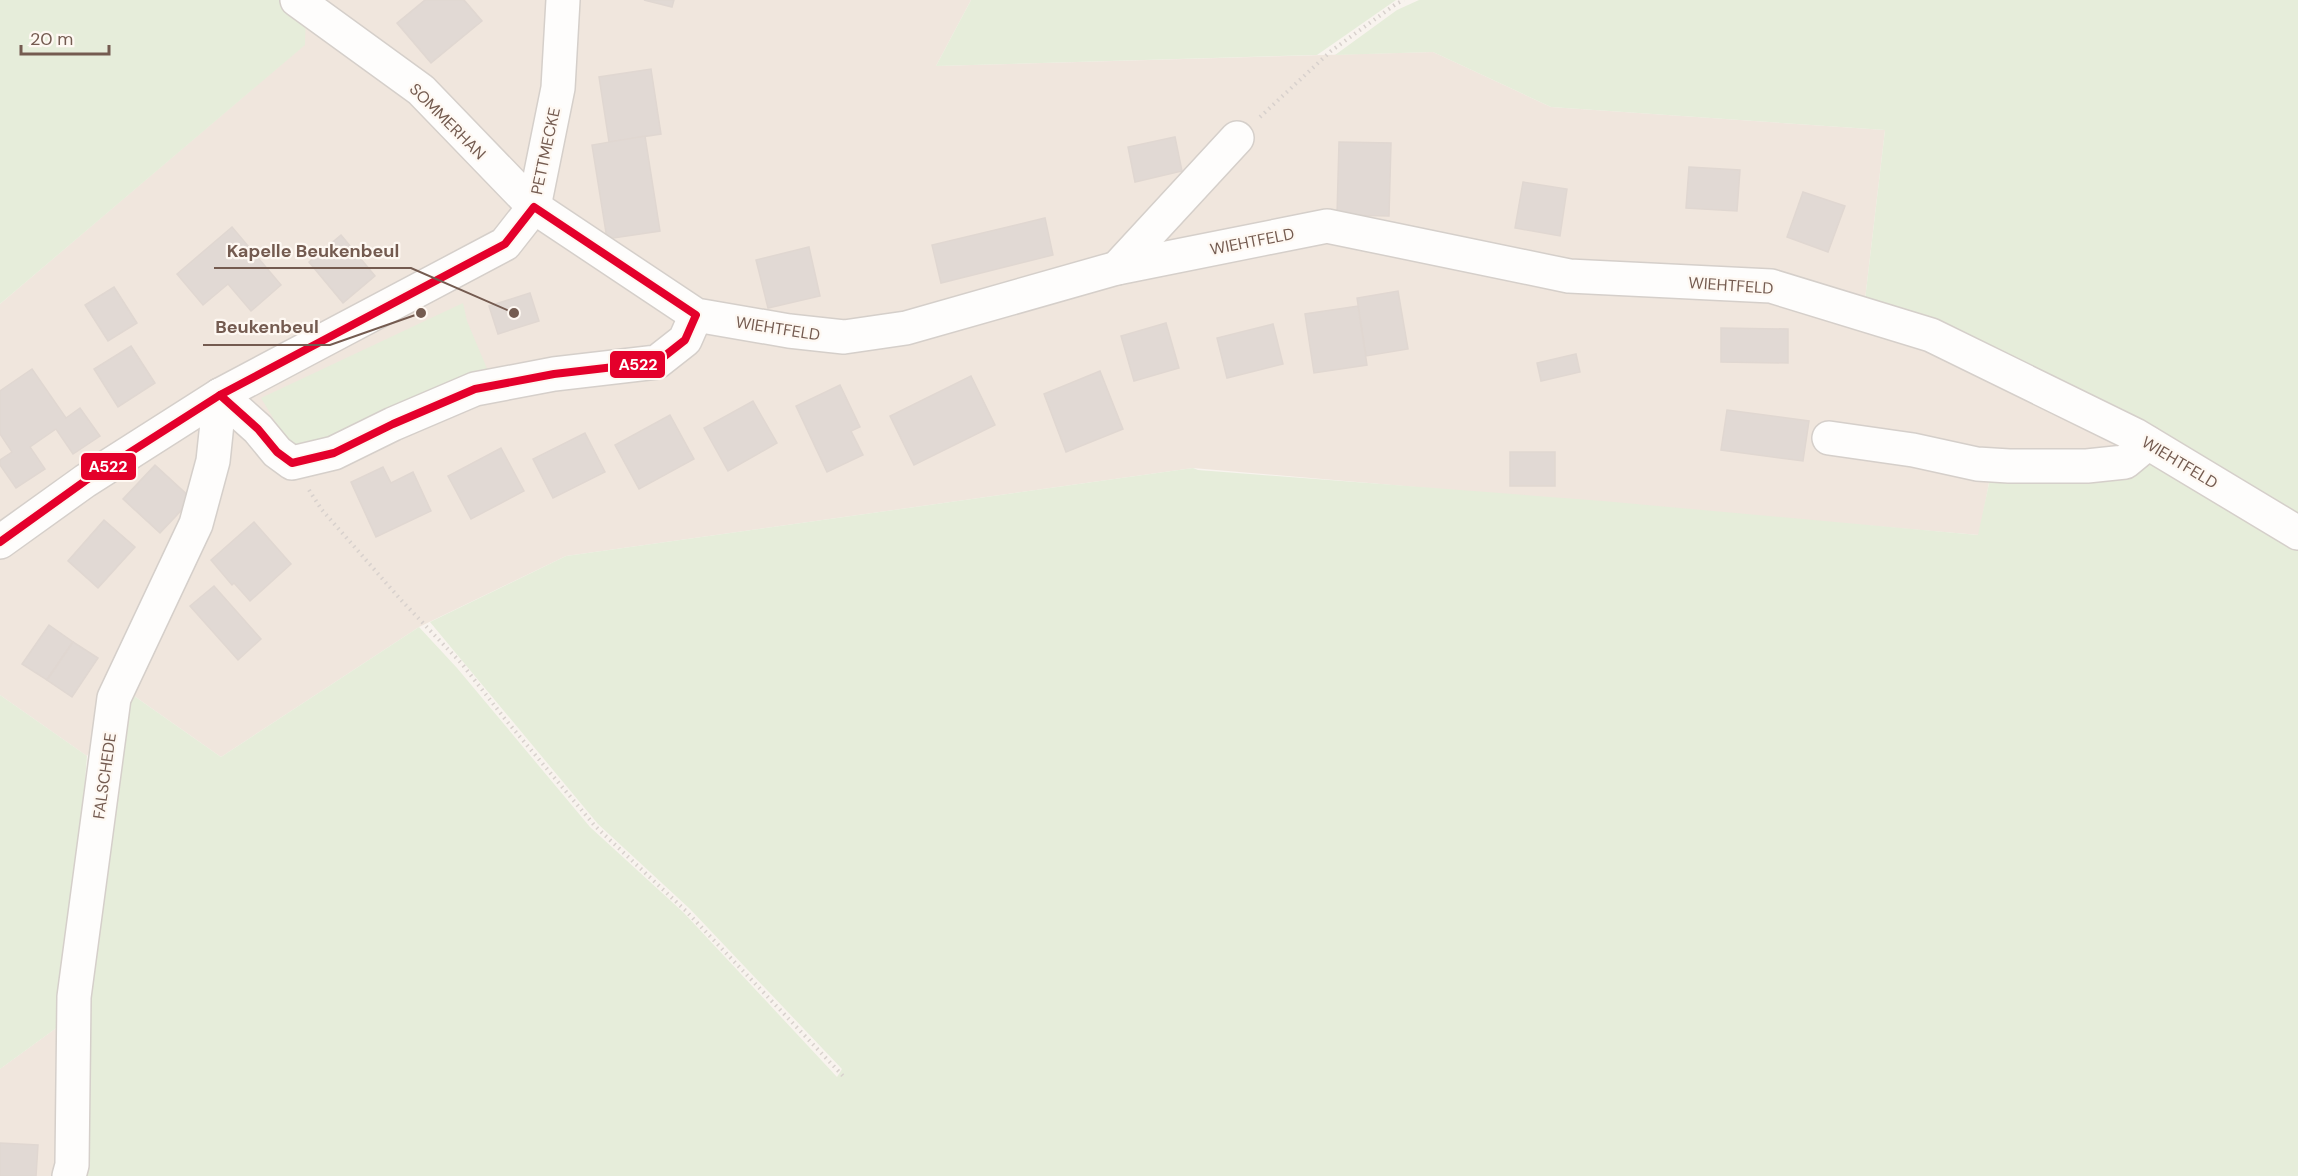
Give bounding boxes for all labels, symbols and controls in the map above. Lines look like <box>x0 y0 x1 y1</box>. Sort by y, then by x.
scale bar <box>21 18 110 56</box>
text: 20 m <box>30 27 73 51</box>
street label: SOMMERHAN <box>405 79 490 164</box>
street label: PETTMECKE <box>526 106 565 197</box>
street label: WIEHTFELD <box>1208 223 1296 260</box>
callout: Kapelle Beukenbeul <box>214 232 411 268</box>
text: Kapelle Beukenbeul <box>227 239 399 263</box>
street label: WIEHTFELD <box>1688 272 1774 299</box>
callout: Beukenbeul <box>203 309 330 345</box>
street label: WIEHTFELD <box>734 311 822 346</box>
text: Beukenbeul <box>215 315 319 339</box>
line badge: A522 <box>609 350 666 379</box>
text: A522 <box>618 354 658 375</box>
street label: WIEHTFELD <box>2138 431 2222 493</box>
line badge: A522 <box>80 452 137 481</box>
text: A522 <box>88 456 128 477</box>
street label: FALSCHEDE <box>88 732 121 820</box>

